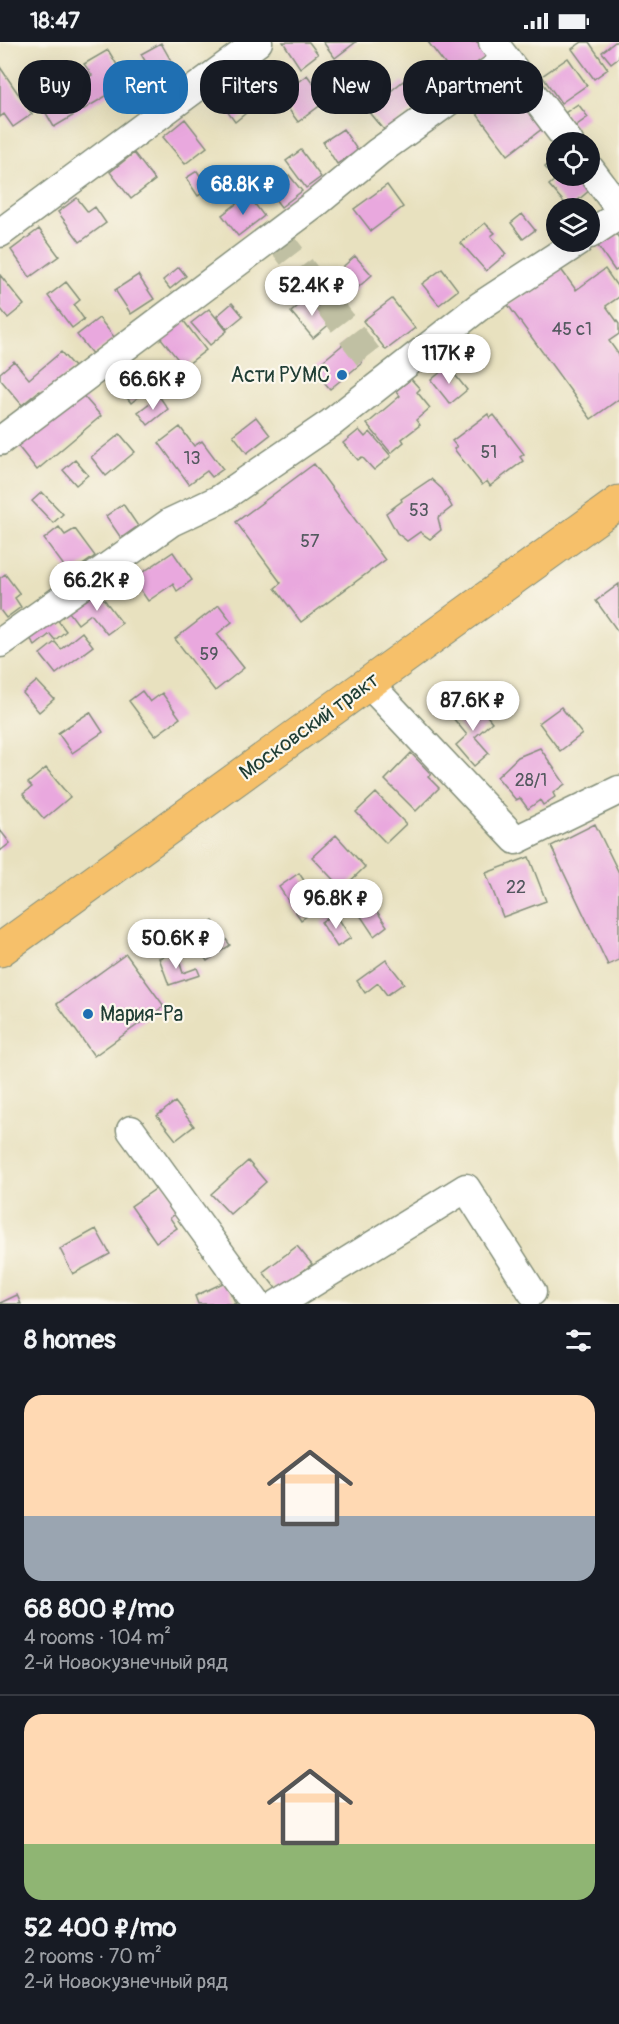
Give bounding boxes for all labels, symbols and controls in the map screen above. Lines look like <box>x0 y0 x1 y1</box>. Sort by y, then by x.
text: 18:47 <box>30 7 80 35</box>
chip: Buy <box>18 60 91 114</box>
chip: Rent <box>103 60 188 114</box>
chip: Filters <box>200 60 299 114</box>
chip: New <box>311 60 391 114</box>
chip: Apartment <box>403 60 543 114</box>
map controls <box>546 132 600 252</box>
button: locate <box>546 132 600 186</box>
pin: 68.8K ₽ <box>188 165 298 216</box>
text: 68.8K ₽ <box>211 172 275 197</box>
button: layers <box>546 198 600 252</box>
pin: 52.4K ₽ <box>257 266 367 317</box>
text: 52.4K ₽ <box>279 273 345 298</box>
house number: 45 с1 <box>552 318 592 341</box>
pin: 117K ₽ <box>400 334 498 385</box>
text: 117K ₽ <box>422 341 476 366</box>
pin: 66.6K ₽ <box>98 360 208 411</box>
place label: Асти РУМС <box>231 362 330 389</box>
text: 66.6K ₽ <box>119 367 187 392</box>
marker: Асти РУМС <box>335 368 349 382</box>
house number: 51 <box>481 441 497 464</box>
house number: 13 <box>183 447 201 470</box>
house number: 53 <box>409 499 429 522</box>
house number: 57 <box>300 530 320 553</box>
pin: 66.2K ₽ <box>42 561 152 612</box>
text: 66.2K ₽ <box>63 568 131 593</box>
house number: 59 <box>199 643 219 666</box>
street label: Московский тракт <box>234 666 385 786</box>
pin: 87.6K ₽ <box>418 681 528 732</box>
text: 87.6K ₽ <box>440 688 506 713</box>
house number: 28/1 <box>515 769 547 792</box>
house number: 22 <box>506 876 526 899</box>
pin: 96.8K ₽ <box>281 879 391 930</box>
text: 96.8K ₽ <box>304 886 368 911</box>
pin: 50.6K ₽ <box>121 919 231 970</box>
text: 50.6K ₽ <box>142 926 210 951</box>
place label: Мария-Ра <box>100 1001 183 1028</box>
marker: Мария-Ра <box>81 1007 95 1021</box>
text: 8 homes <box>24 1324 116 1356</box>
icon: filters <box>562 1324 595 1357</box>
icon: home <box>256 1434 364 1542</box>
text: 68 800 ₽/mo <box>24 1593 174 1625</box>
text: 4 rooms · 104 m² <box>24 1625 171 1650</box>
text: 2-й Новокузнечный ряд <box>24 1650 228 1675</box>
icon: home <box>256 1753 364 1861</box>
text: 52 400 ₽/mo <box>24 1912 177 1944</box>
text: 2 rooms · 70 m² <box>24 1944 162 1969</box>
text: 2-й Новокузнечный ряд <box>24 1969 228 1994</box>

